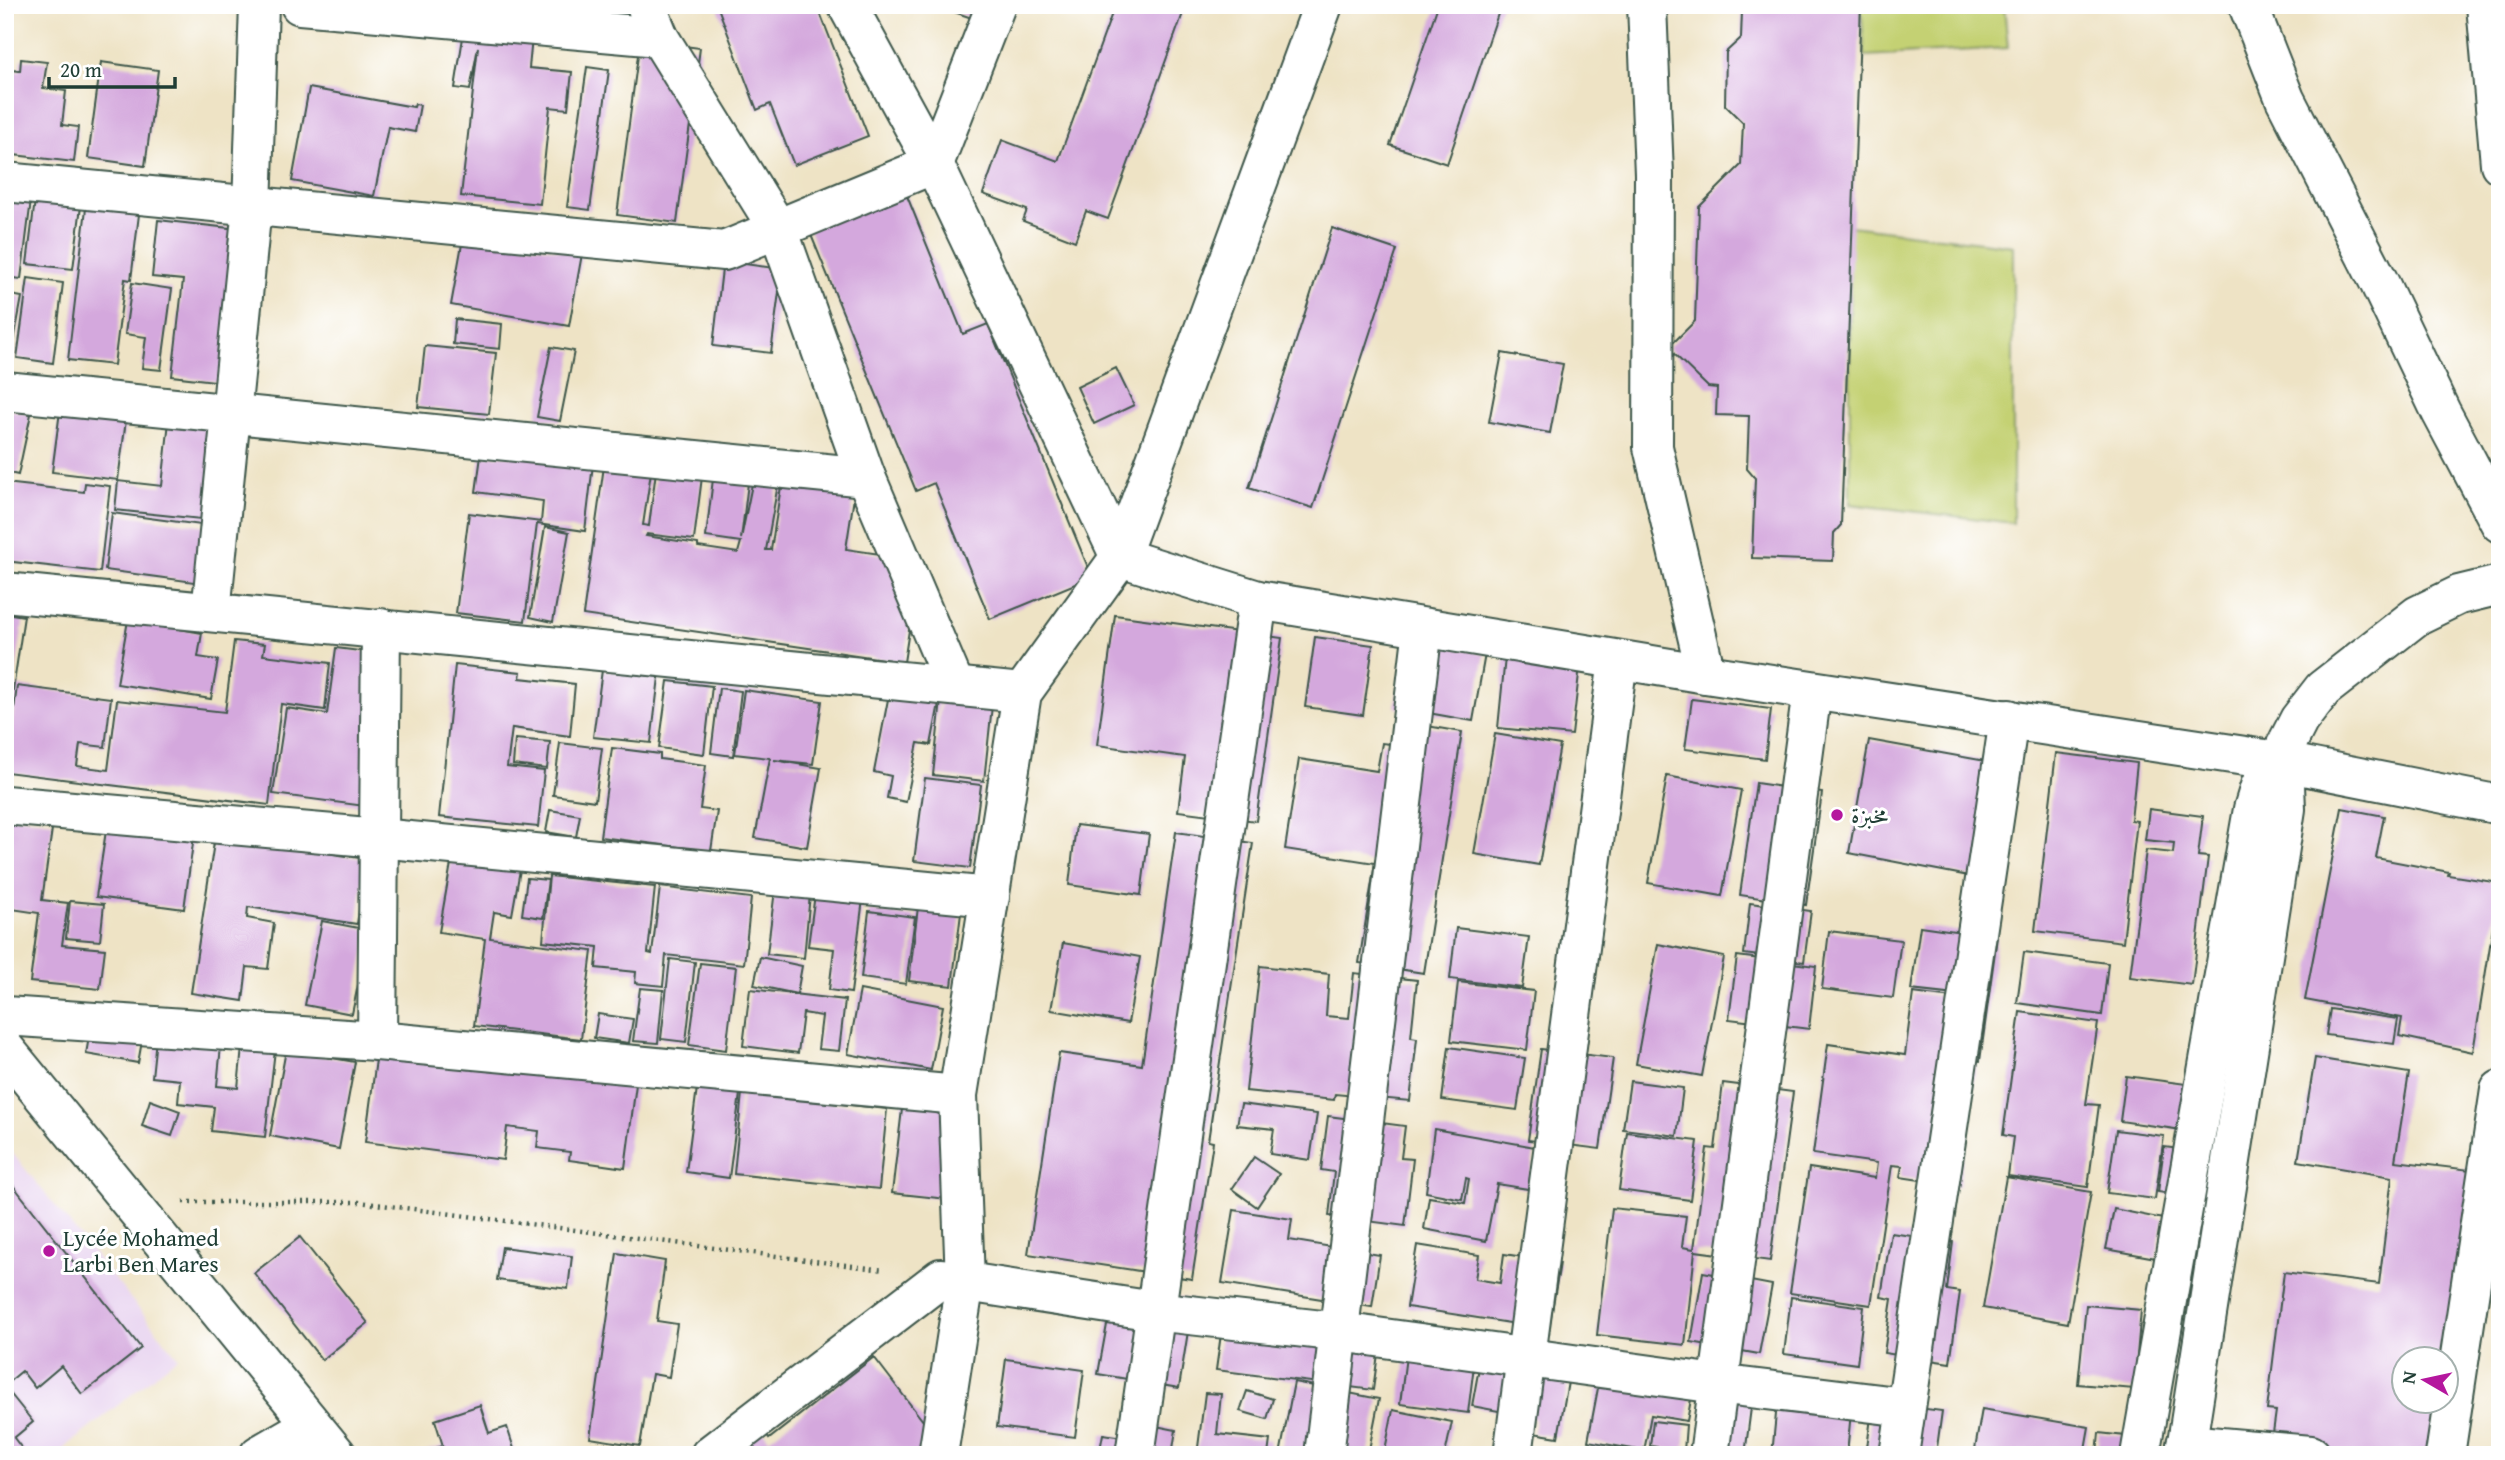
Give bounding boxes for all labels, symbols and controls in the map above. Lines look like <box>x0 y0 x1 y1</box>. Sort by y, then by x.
scale bar <box>49 46 175 90</box>
text: 20 m <box>60 54 102 85</box>
place label: مخبزة <box>1851 798 1888 831</box>
marker: مخبزة <box>1829 807 1845 823</box>
place label: Lycée Mohamed Larbi Ben Mares <box>63 1221 219 1280</box>
marker: Lycée Mohamed Larbi Ben Mares <box>41 1243 57 1259</box>
north arrow <box>2390 1344 2460 1414</box>
text: N <box>2393 1369 2423 1386</box>

